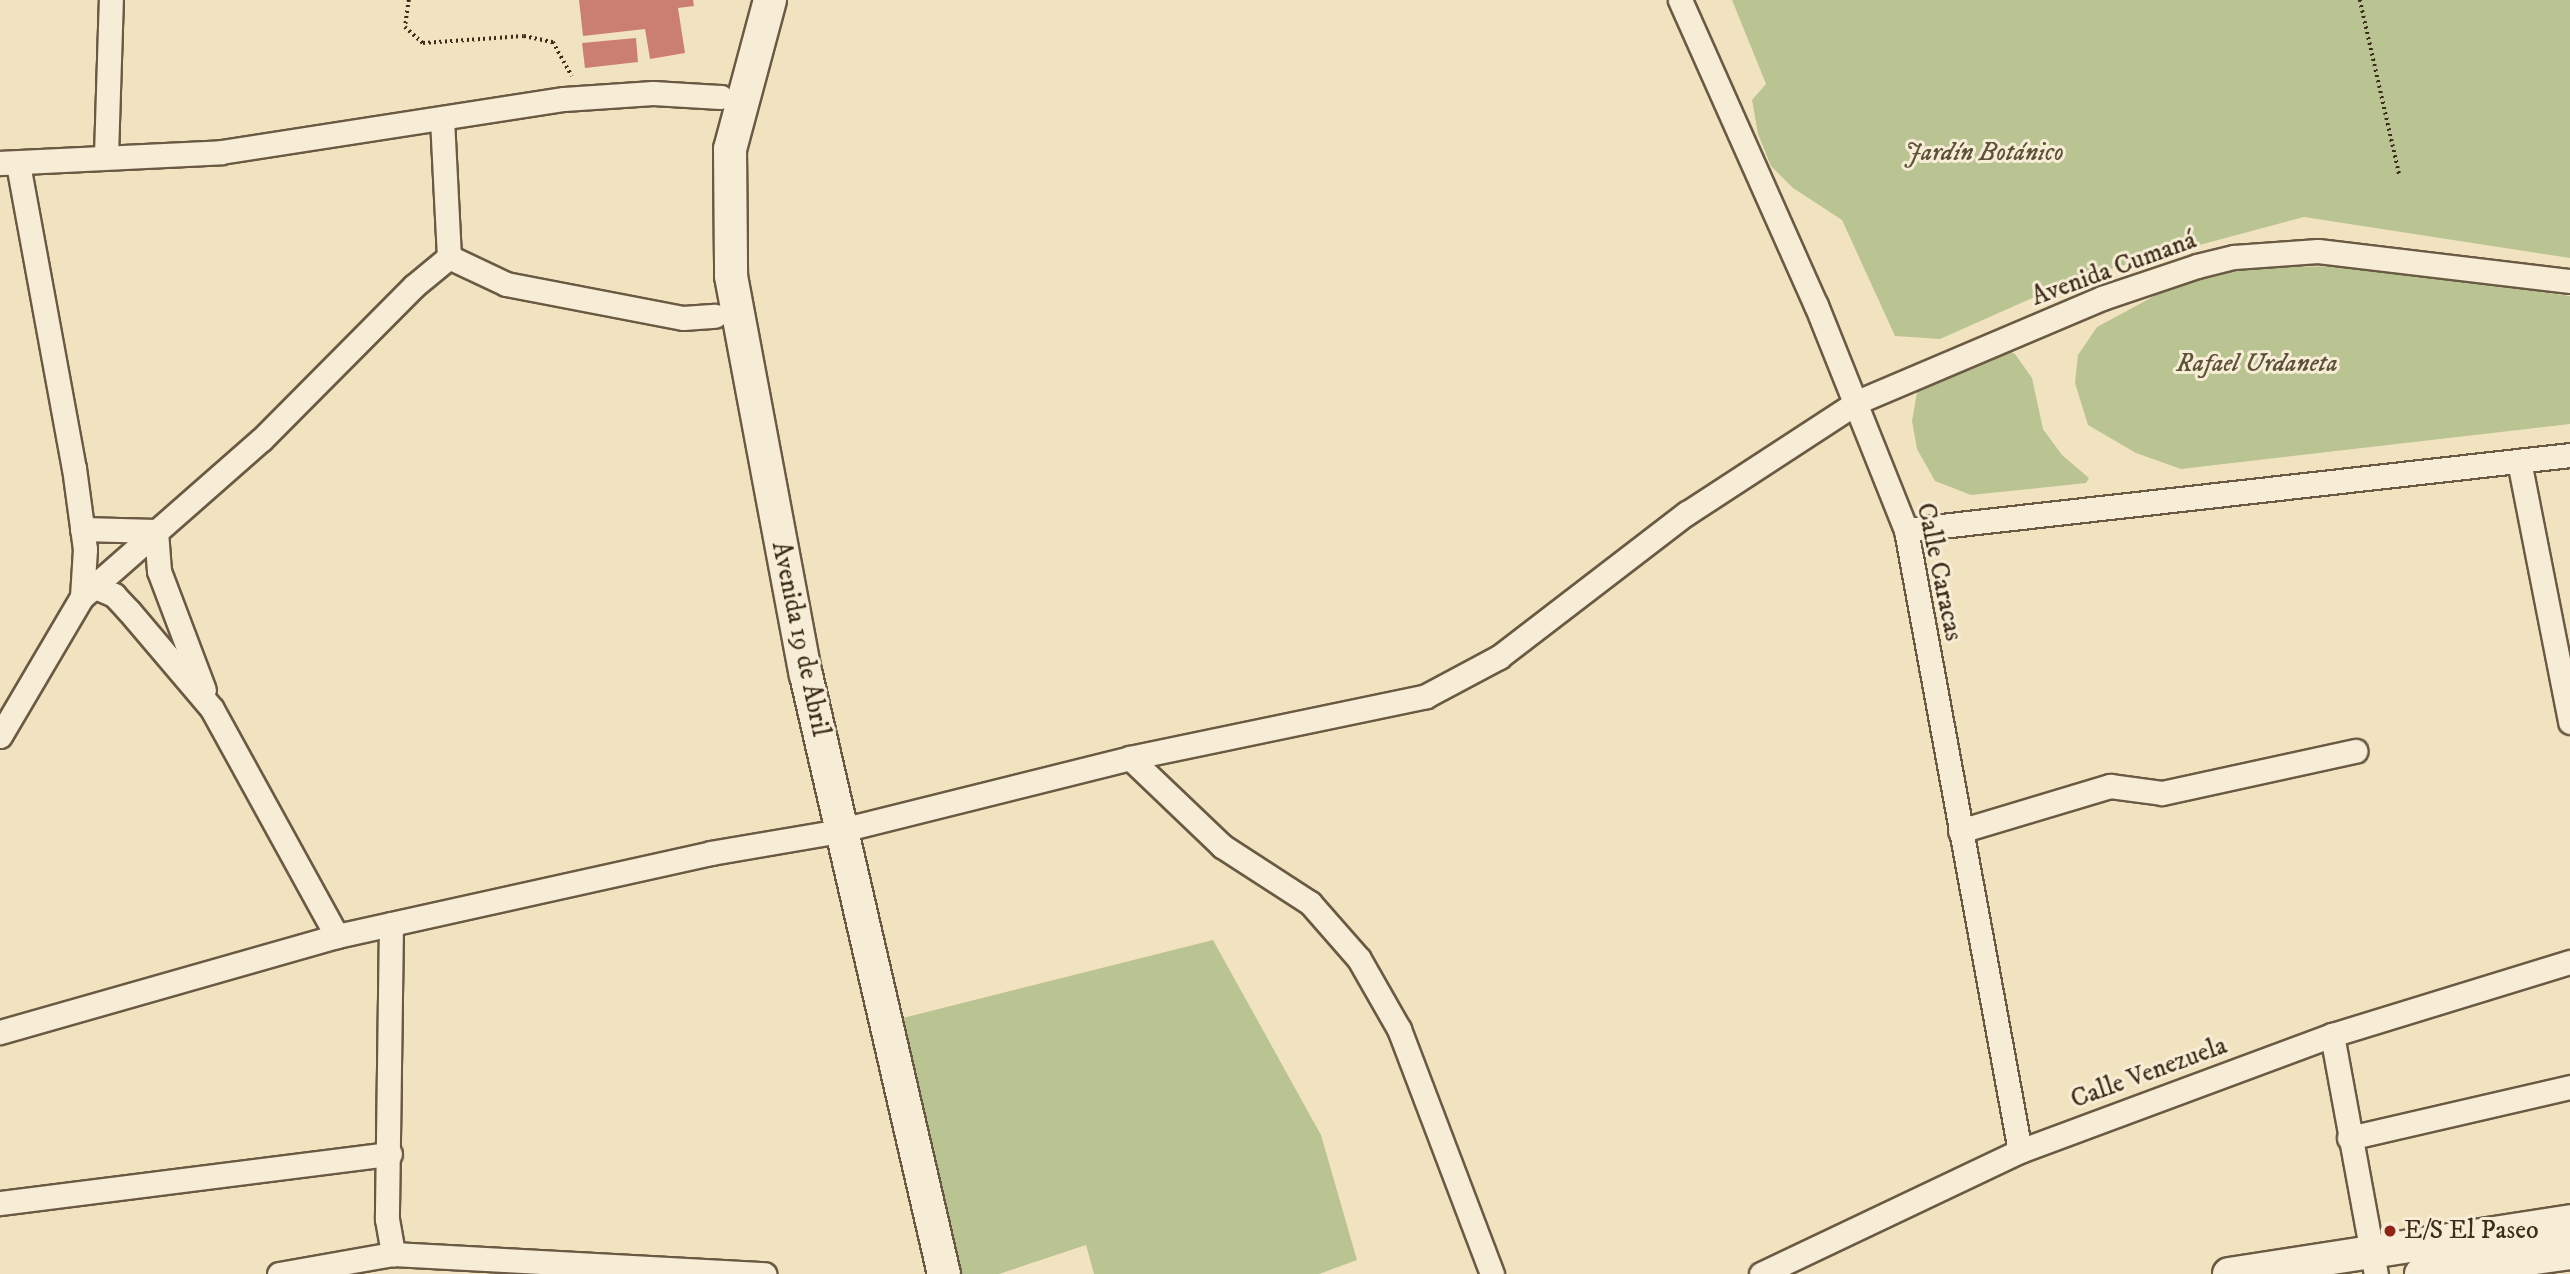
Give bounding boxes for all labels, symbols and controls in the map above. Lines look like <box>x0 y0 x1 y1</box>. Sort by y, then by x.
park label: Jardín Botánico <box>1904 137 2064 169</box>
street label: Avenida Cumaná <box>2027 225 2201 313</box>
park label: Rafael Urdaneta <box>2176 348 2338 380</box>
street label: Calle Caracas <box>1909 500 1969 644</box>
street label: Avenida 19 de Abril <box>764 539 836 739</box>
street label: Calle Venezuela <box>2067 1030 2231 1116</box>
place label: E/S El Paseo <box>2404 1215 2539 1247</box>
marker: E/S El Paseo <box>2382 1223 2398 1239</box>

